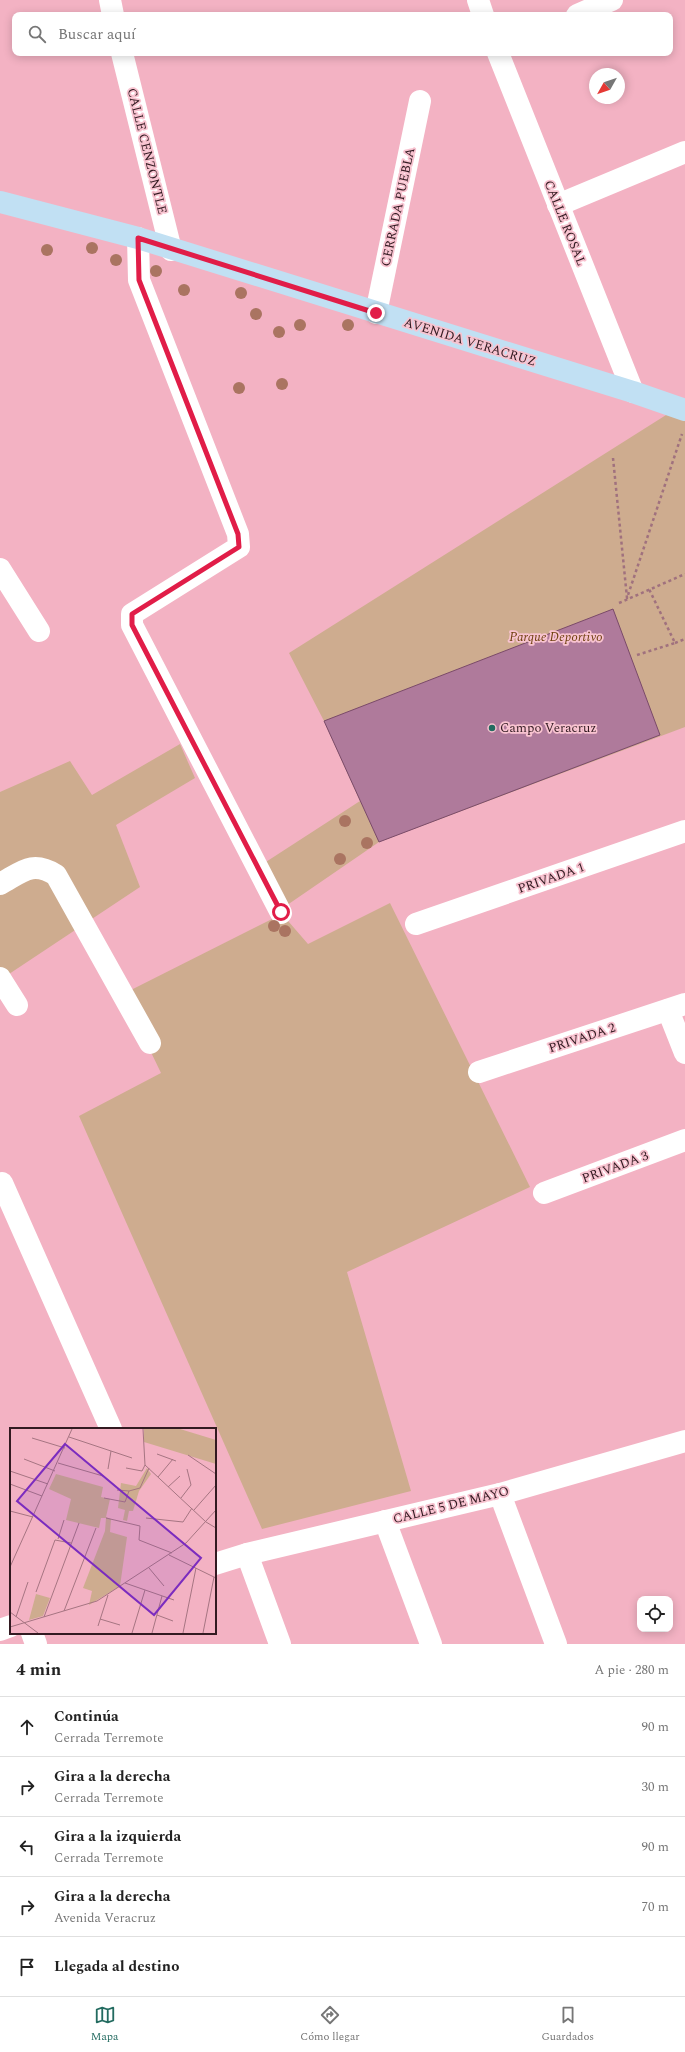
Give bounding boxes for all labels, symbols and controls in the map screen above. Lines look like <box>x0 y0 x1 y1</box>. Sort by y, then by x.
search box <box>12 12 673 56</box>
icon: search <box>26 23 48 45</box>
text: Buscar aquí <box>58 23 136 46</box>
north arrow <box>589 68 625 104</box>
street label: CALLE CENZONTLE <box>122 86 172 216</box>
street label: CERRADA PUEBLA <box>376 146 420 268</box>
street label: CALLE ROSAL <box>539 177 591 269</box>
route end <box>367 304 385 322</box>
street label: AVENIDA VERACRUZ <box>401 312 539 372</box>
park label: Parque Deportivo <box>509 627 603 647</box>
place label: Campo Veracruz <box>500 718 597 738</box>
marker: Campo Veracruz <box>487 723 497 733</box>
street label: PRIVADA 1 <box>515 857 587 899</box>
route start <box>272 903 290 921</box>
street label: PRIVADA 2 <box>546 1018 618 1058</box>
street label: PRIVADA 3 <box>579 1146 652 1188</box>
inset map <box>10 1428 216 1634</box>
street label: CALLE 5 DE MAYO <box>391 1481 511 1529</box>
map controls <box>637 1596 673 1632</box>
button: locate <box>637 1596 673 1632</box>
text: 4 min <box>16 1657 61 1683</box>
text: A pie · 280 m <box>595 1660 669 1680</box>
text: Continúa <box>54 1705 119 1728</box>
icon: ahead <box>16 1716 38 1738</box>
text: 90 m <box>642 1717 669 1737</box>
text: Cerrada Terremote <box>54 1728 164 1748</box>
text: Gira a la derecha <box>54 1765 170 1788</box>
icon: right <box>16 1776 38 1798</box>
text: 30 m <box>642 1777 669 1797</box>
text: Cerrada Terremote <box>54 1788 164 1808</box>
text: Gira a la izquierda <box>54 1825 181 1848</box>
icon: left <box>16 1836 38 1858</box>
text: 90 m <box>642 1837 669 1857</box>
text: Cerrada Terremote <box>54 1848 164 1868</box>
text: Gira a la derecha <box>54 1885 170 1908</box>
icon: right <box>16 1896 38 1918</box>
text: 70 m <box>642 1897 669 1917</box>
text: Avenida Veracruz <box>54 1908 156 1928</box>
text: Llegada al destino <box>54 1955 179 1978</box>
icon: arrive <box>16 1956 38 1978</box>
tab: Mapa <box>91 2004 118 2045</box>
tab: Cómo llegar <box>300 2004 360 2045</box>
tab: Guardados <box>541 2004 594 2045</box>

